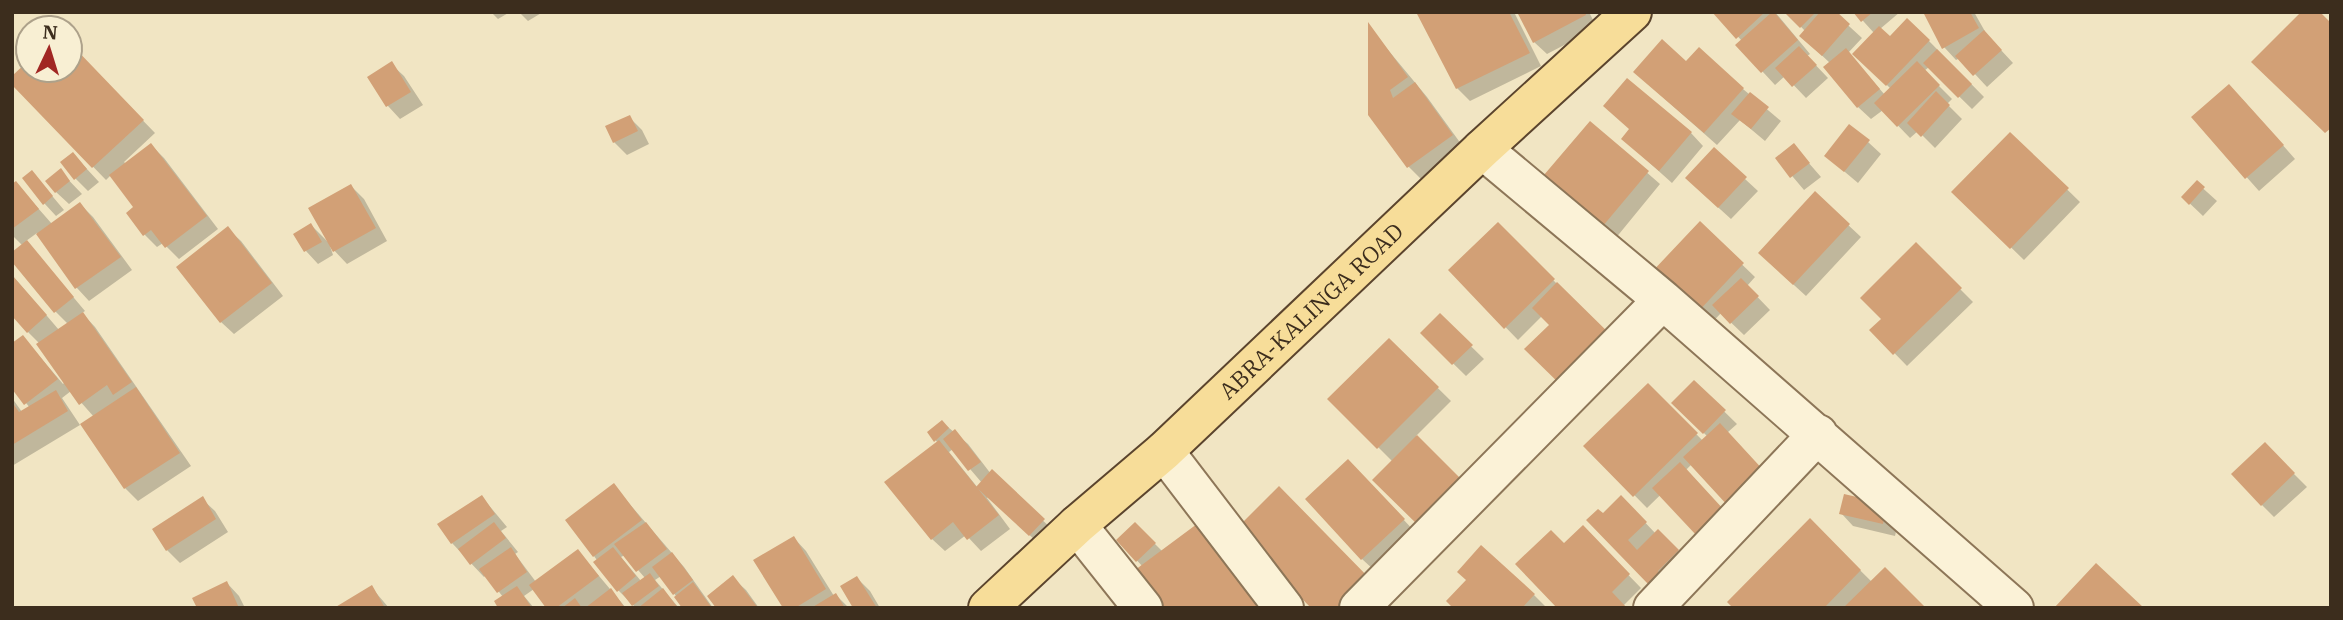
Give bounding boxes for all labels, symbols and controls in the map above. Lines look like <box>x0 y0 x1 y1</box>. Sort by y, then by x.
north arrow <box>14 14 84 84</box>
text: N <box>42 20 59 45</box>
street label: ABRA-KALINGA ROAD <box>1212 216 1409 405</box>

